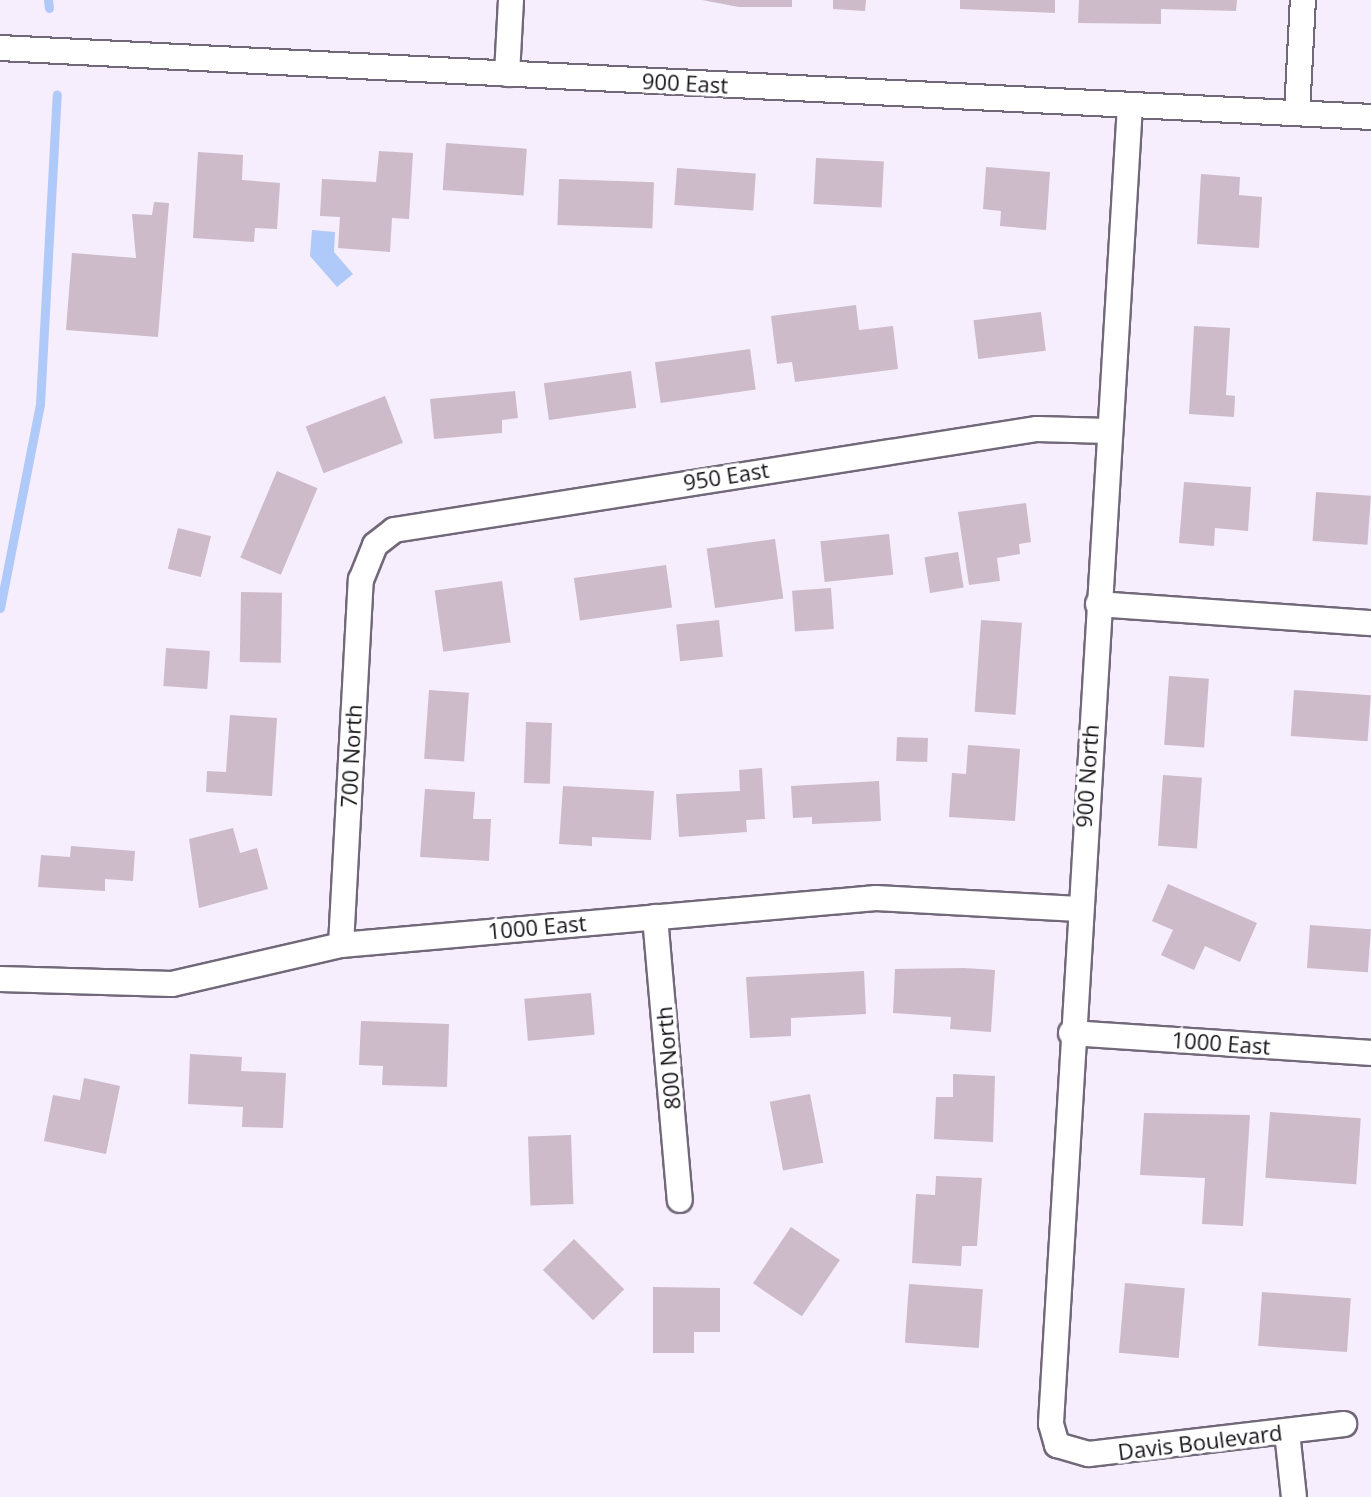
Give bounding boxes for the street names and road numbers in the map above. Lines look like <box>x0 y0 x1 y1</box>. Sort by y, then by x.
street label: 900 East <box>641 68 729 98</box>
street label: 950 East <box>681 456 771 496</box>
street label: 700 North <box>335 704 367 808</box>
street label: 900 North <box>1070 723 1104 829</box>
street label: 1000 East <box>487 910 587 944</box>
street label: 800 North <box>650 1005 686 1111</box>
street label: 1000 East <box>1171 1026 1271 1060</box>
street label: Davis Boulevard <box>1116 1419 1284 1465</box>

